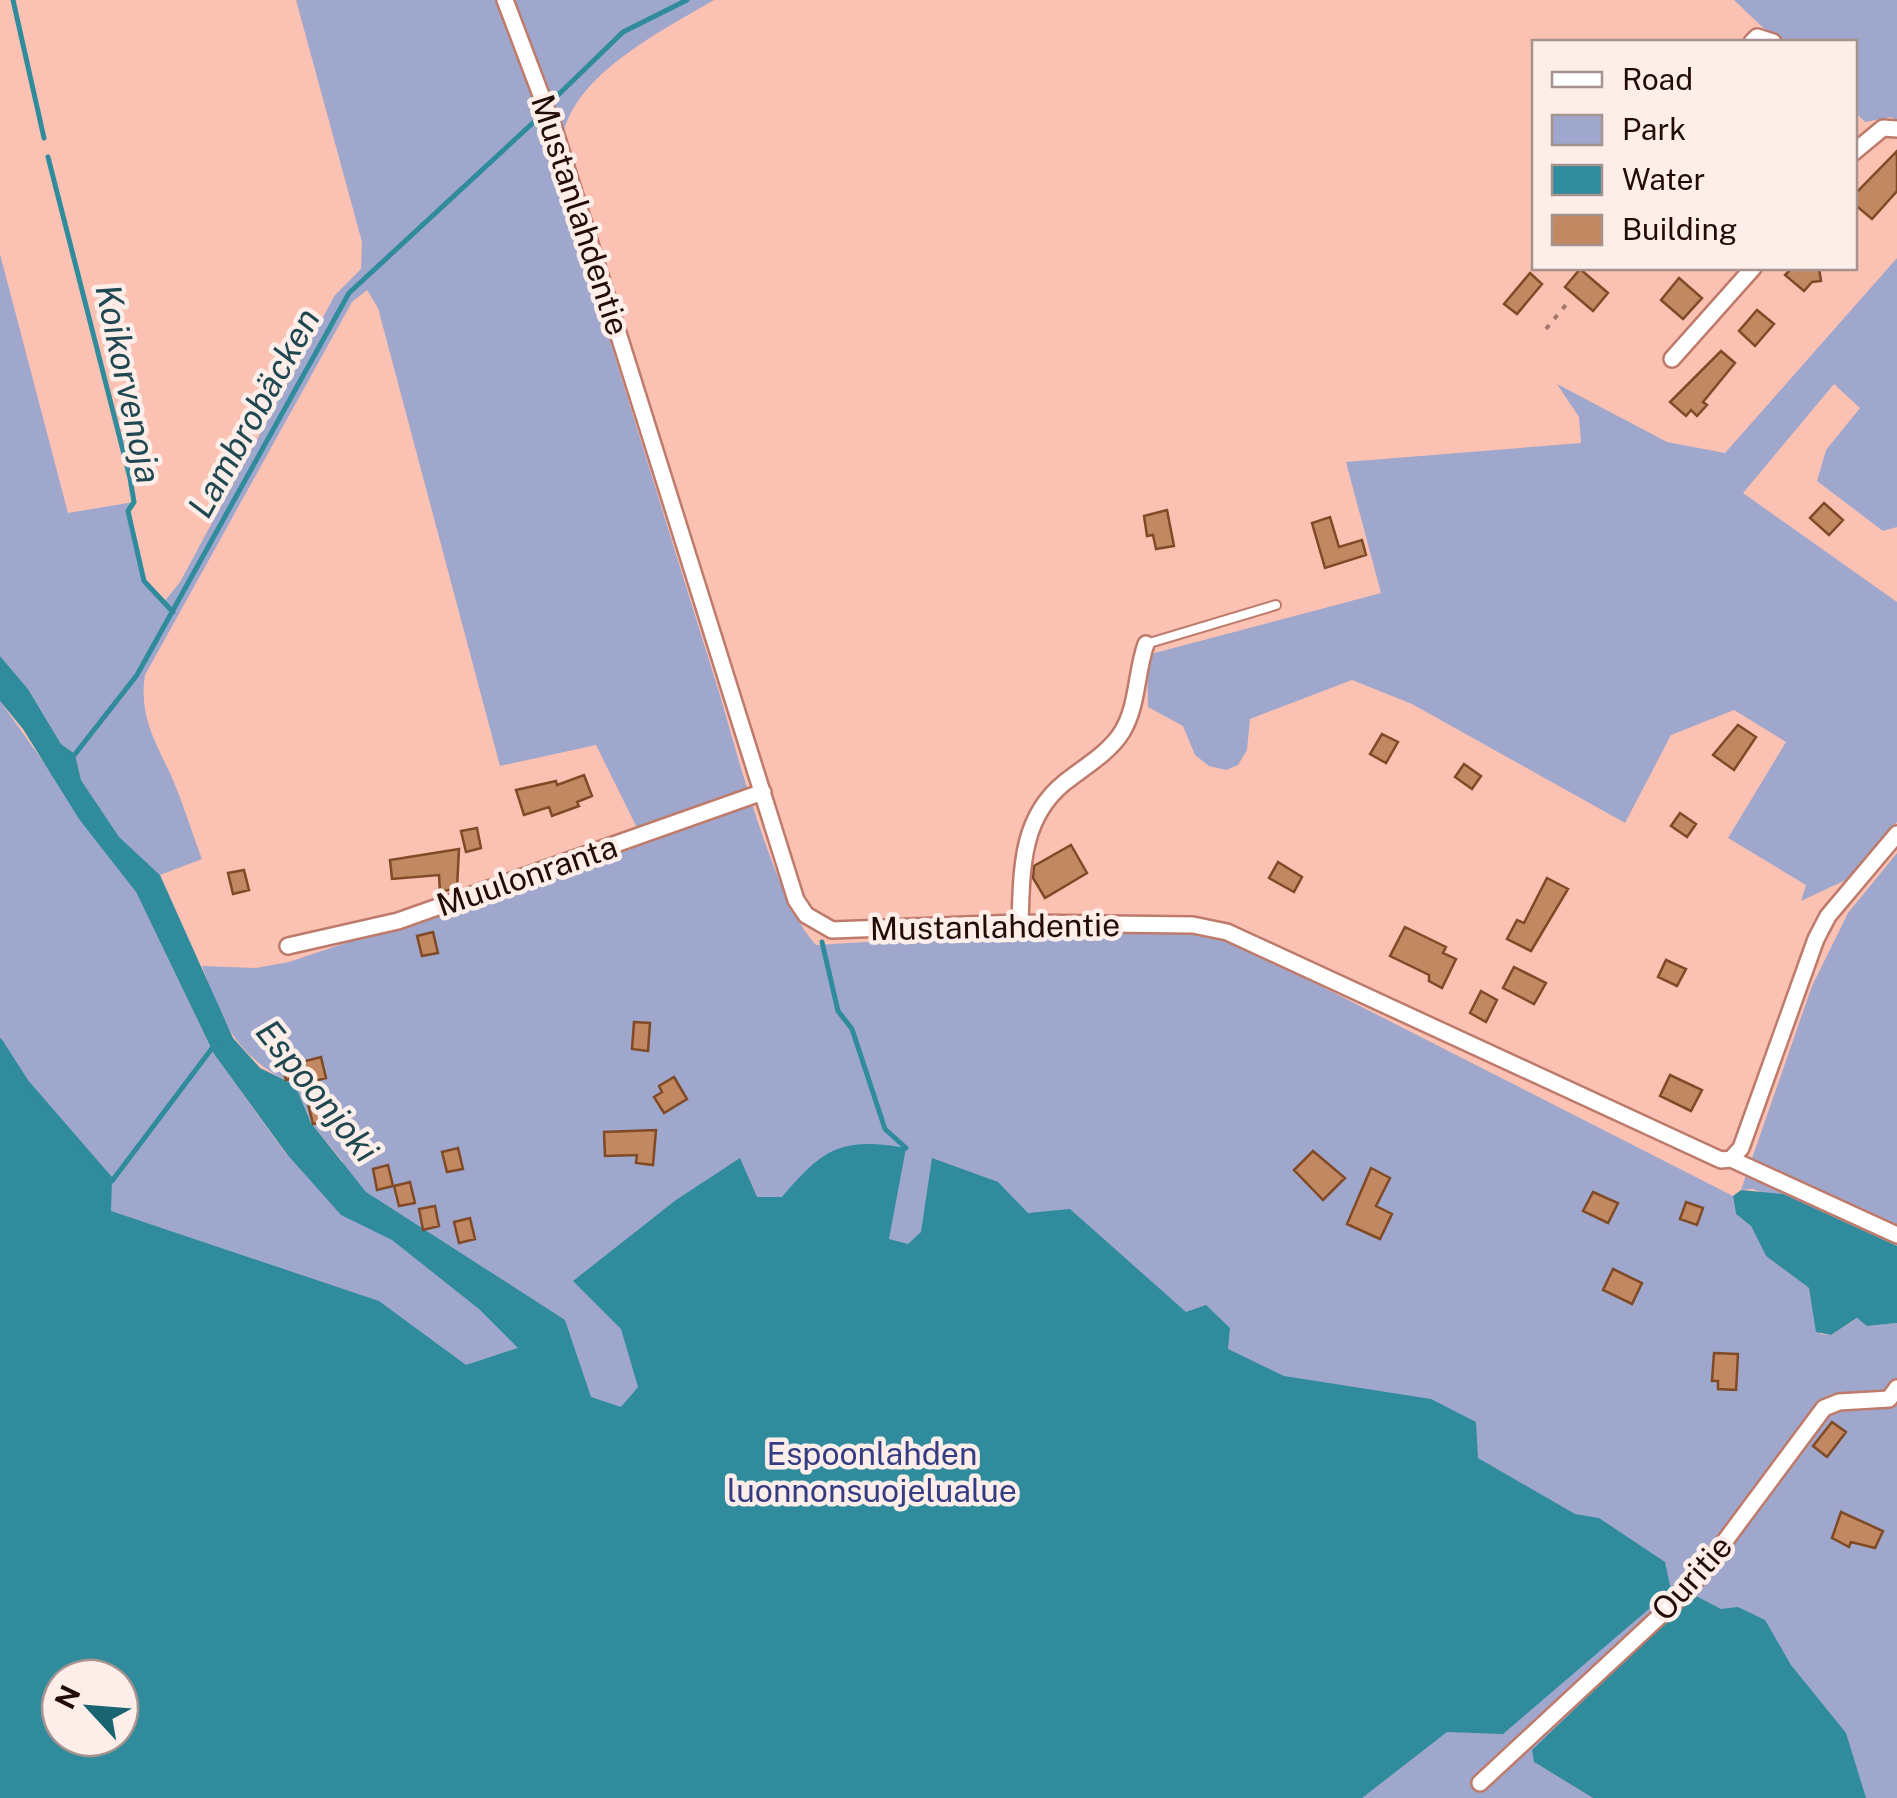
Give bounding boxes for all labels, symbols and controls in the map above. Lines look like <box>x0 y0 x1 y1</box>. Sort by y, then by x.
legend <box>1532 40 1857 270</box>
text: Road <box>1622 61 1693 97</box>
street label: Mustanlahdentie <box>524 90 637 340</box>
text: Park <box>1622 111 1686 147</box>
text: Water <box>1622 161 1705 197</box>
text: Building <box>1622 211 1737 247</box>
water label: Koikorvenoja <box>87 281 170 487</box>
water label: Lambrobäcken <box>179 301 328 524</box>
street label: Muulonranta <box>432 827 622 924</box>
street label: Mustanlahdentie <box>869 906 1121 947</box>
water label: Espoonjoki <box>248 1011 387 1170</box>
park label: Espoonlahden luonnonsuojelualue <box>727 1435 1017 1509</box>
street label: Ouritie <box>1644 1528 1739 1628</box>
north arrow <box>40 1658 140 1758</box>
text: N <box>47 1680 87 1714</box>

